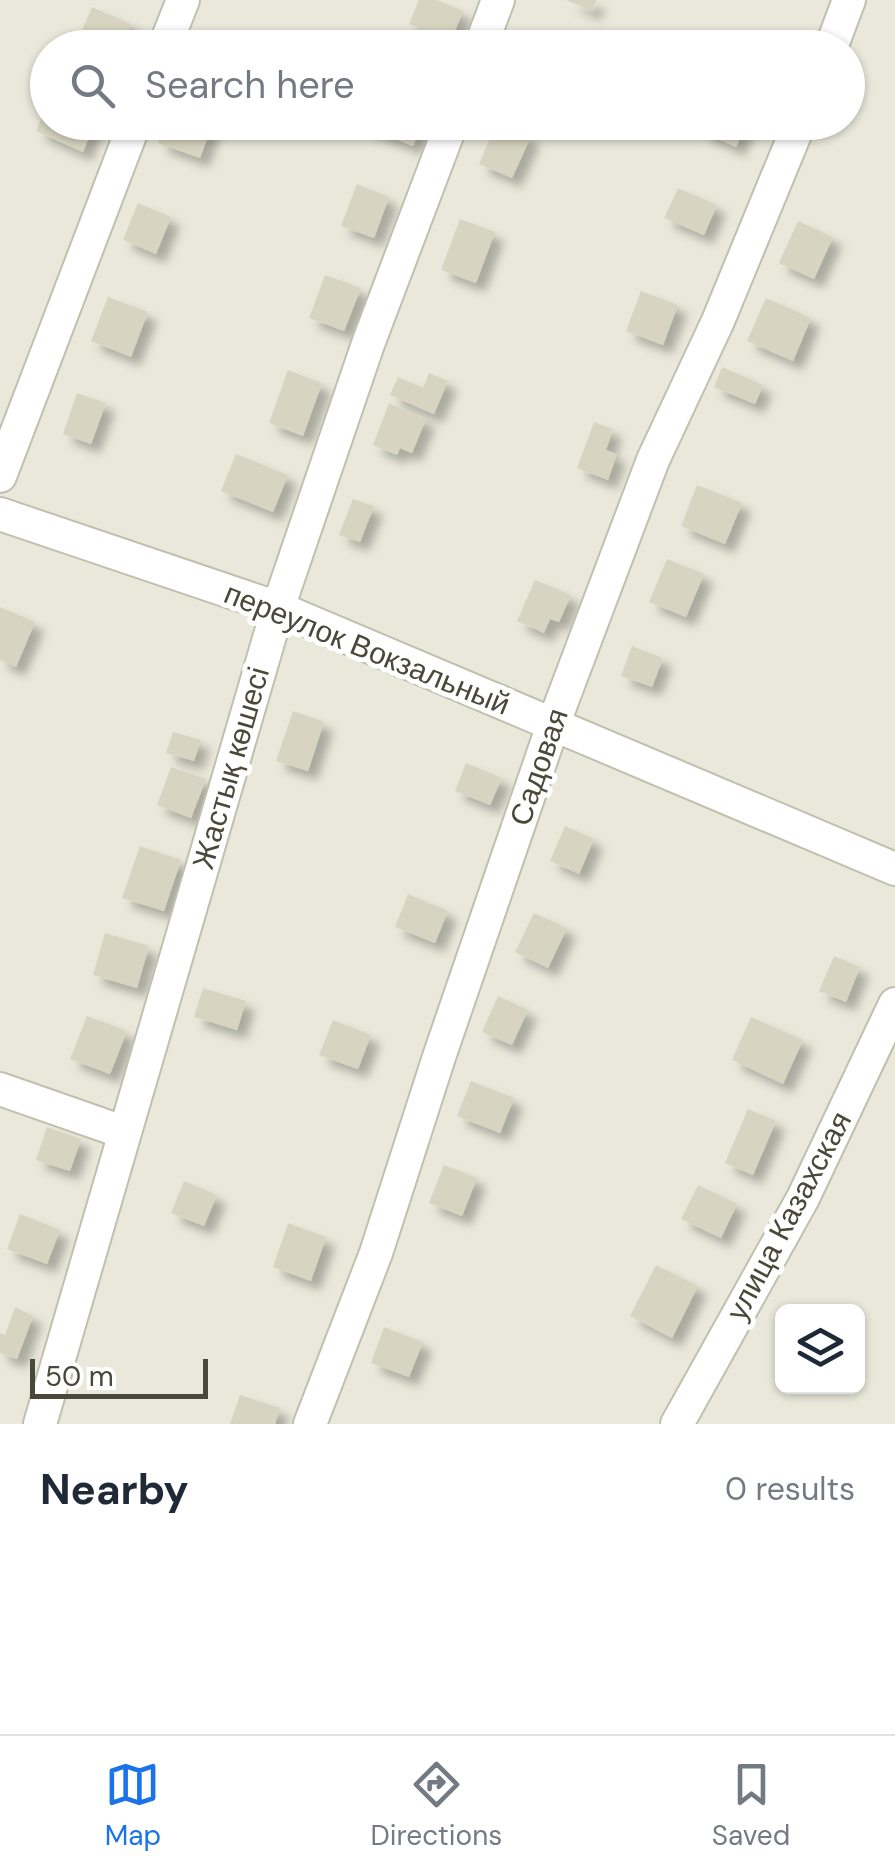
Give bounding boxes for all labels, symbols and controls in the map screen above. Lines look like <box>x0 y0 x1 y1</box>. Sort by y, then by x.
search box <box>30 30 865 140</box>
icon: search <box>65 58 120 113</box>
text: Search here <box>145 60 355 110</box>
street label: переулок Вокзальный <box>219 573 516 724</box>
street label: Жастық көшесі <box>183 662 278 873</box>
street label: Садовая <box>500 703 577 831</box>
street label: улица Казахская <box>717 1105 860 1327</box>
map controls <box>775 1304 865 1394</box>
button: layers <box>775 1304 865 1394</box>
scale bar <box>30 1354 208 1398</box>
text: 50 m <box>45 1358 114 1395</box>
text: Nearby <box>40 1462 189 1517</box>
text: 0 results <box>725 1468 855 1510</box>
tab: Map <box>105 1757 161 1854</box>
tab: Directions <box>371 1757 502 1854</box>
tab: Saved <box>712 1757 790 1854</box>

